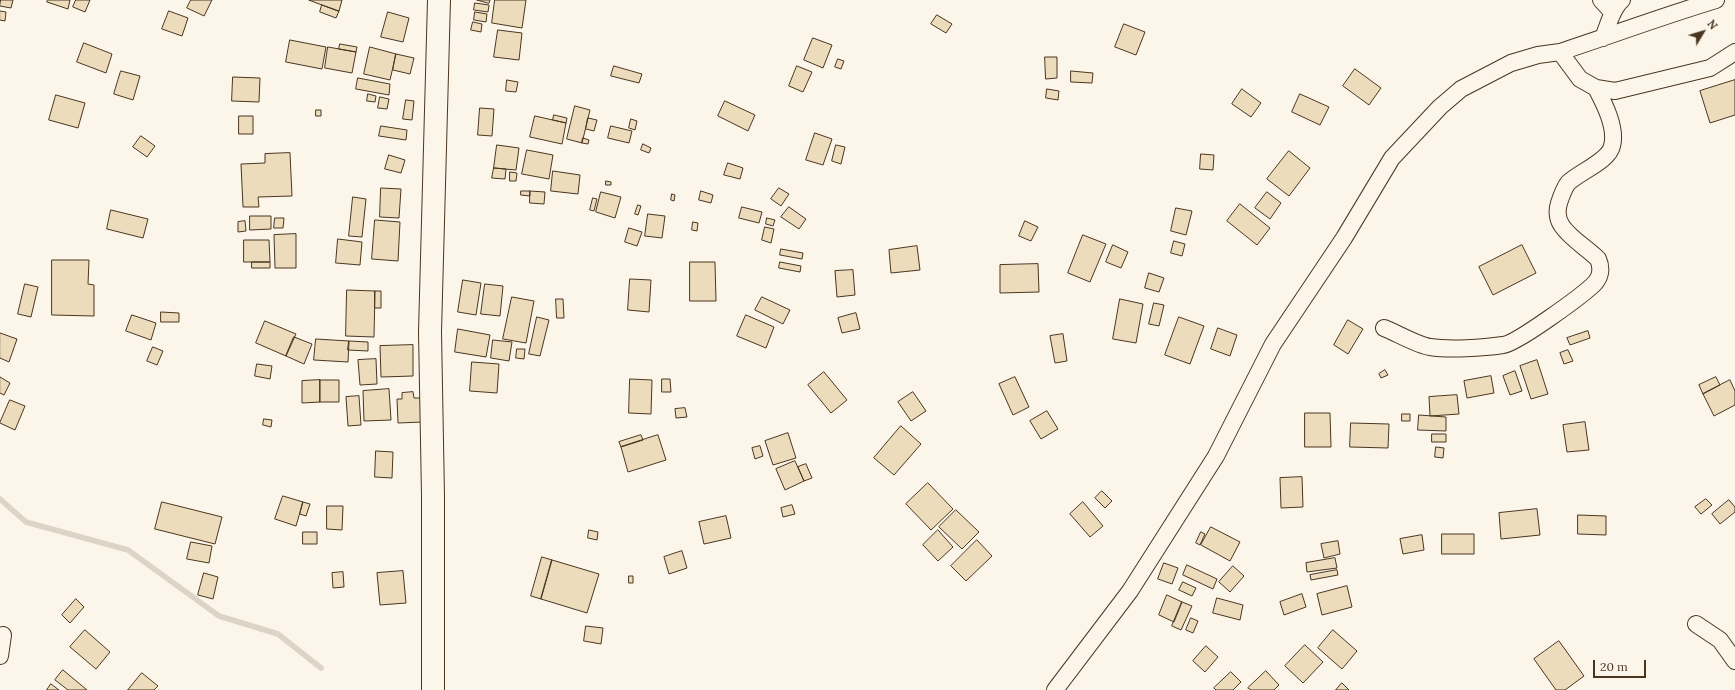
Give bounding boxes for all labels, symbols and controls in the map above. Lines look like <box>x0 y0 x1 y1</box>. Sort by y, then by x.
north arrow <box>1683 12 1723 52</box>
text: N <box>1704 17 1721 32</box>
scale bar <box>1595 652 1648 678</box>
text: 20 m <box>1600 659 1628 674</box>

